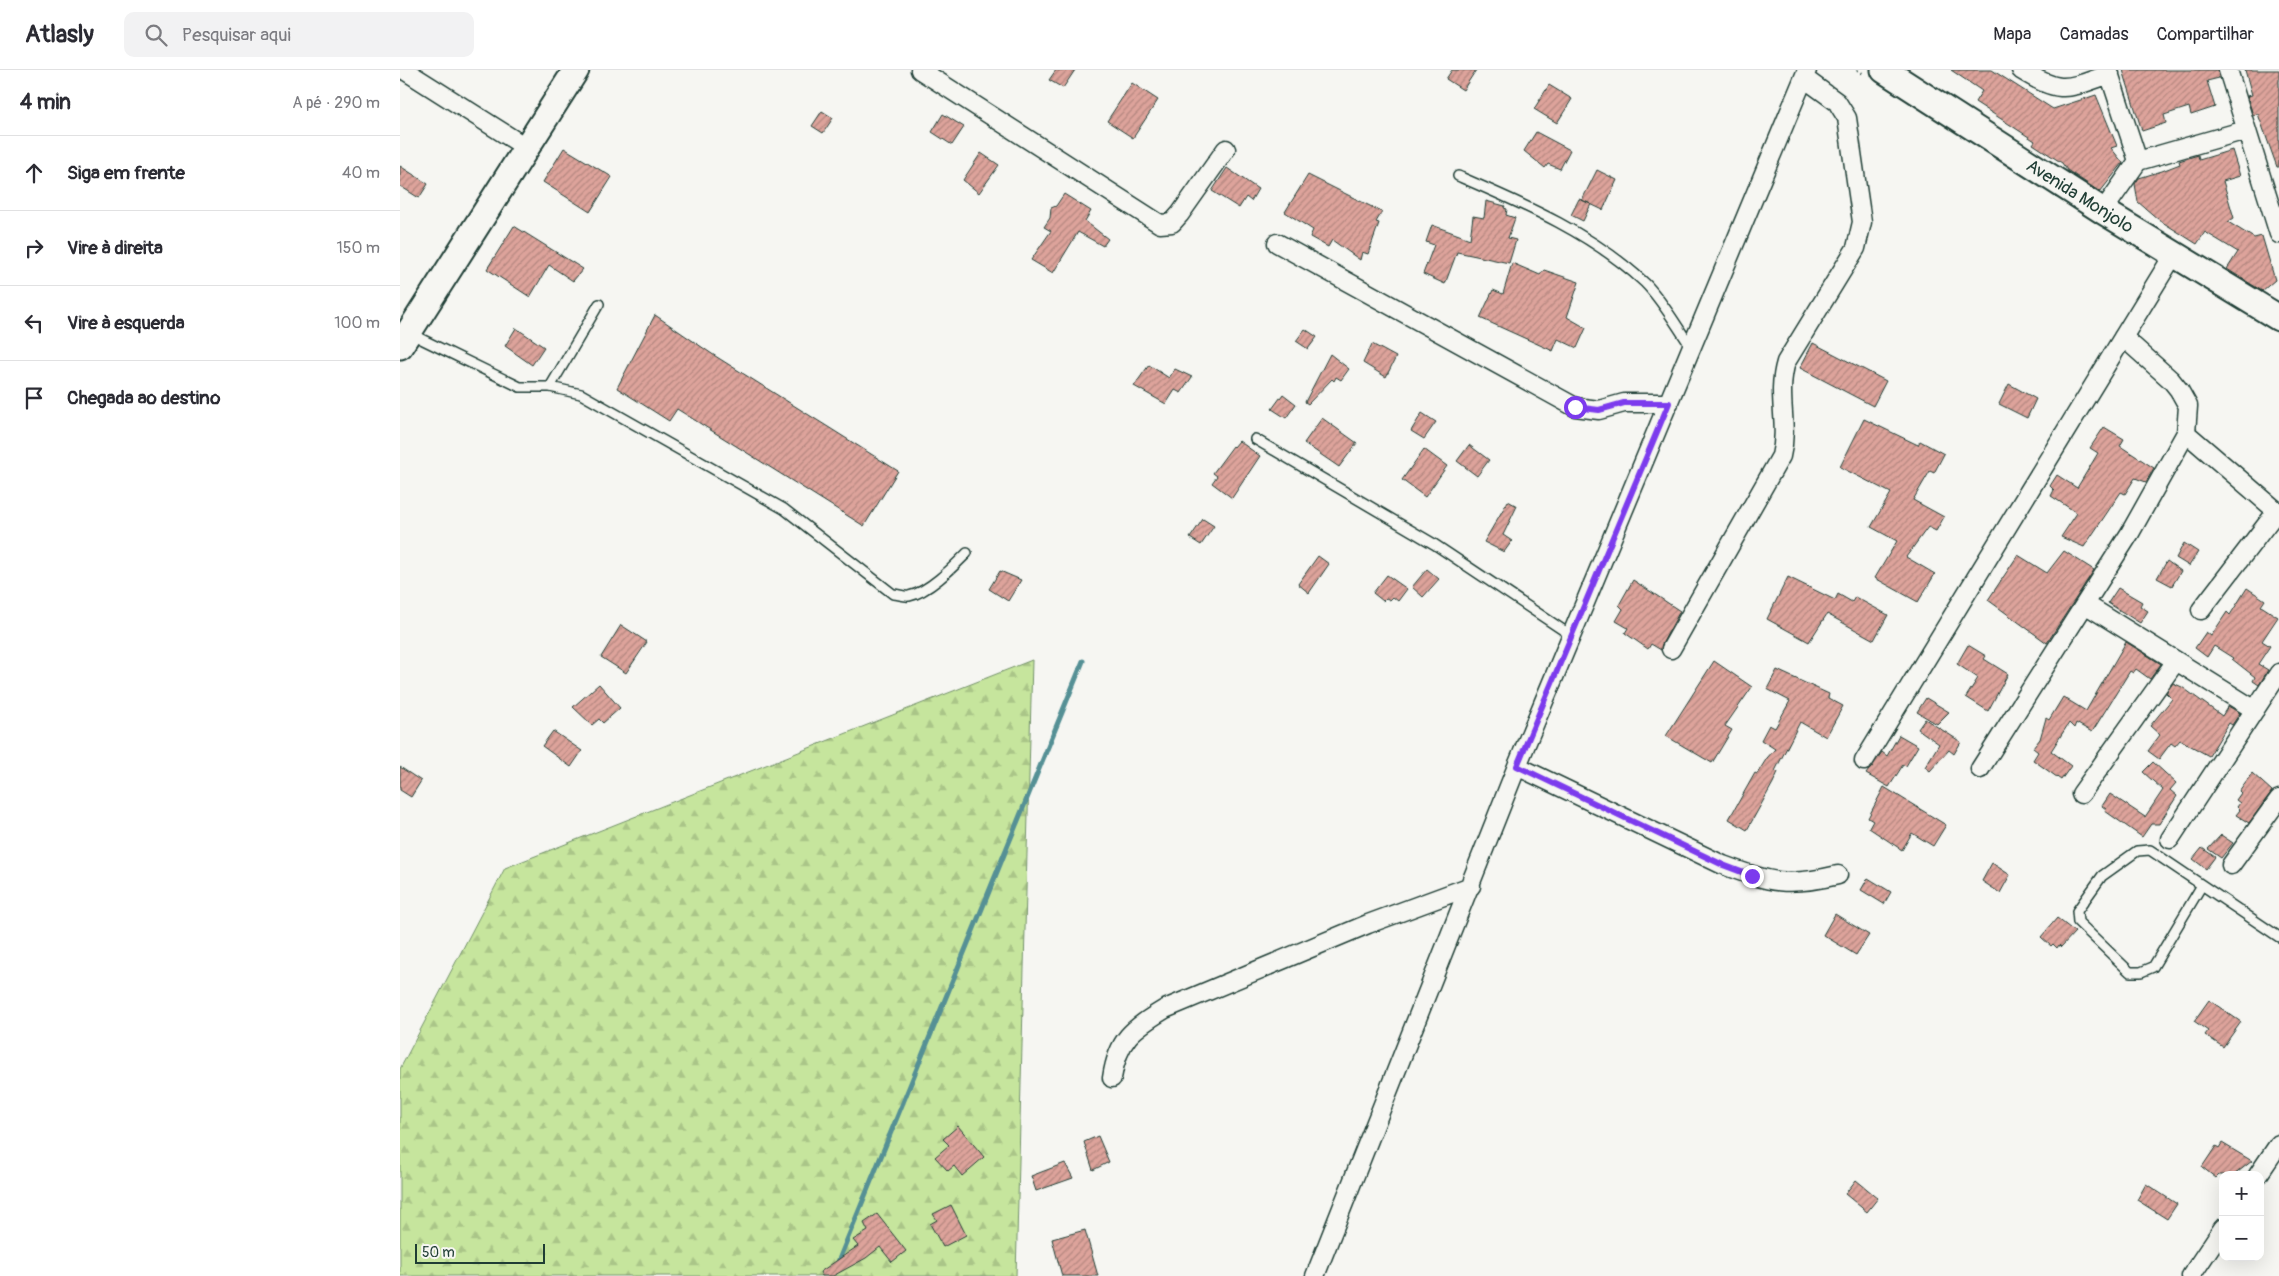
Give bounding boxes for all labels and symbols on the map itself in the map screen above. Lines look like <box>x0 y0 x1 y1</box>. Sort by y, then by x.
street label: Avenida Monjolo <box>2022 154 2138 239</box>
route start <box>1564 396 1587 419</box>
route end <box>1741 865 1764 888</box>
scale bar <box>415 1241 545 1264</box>

